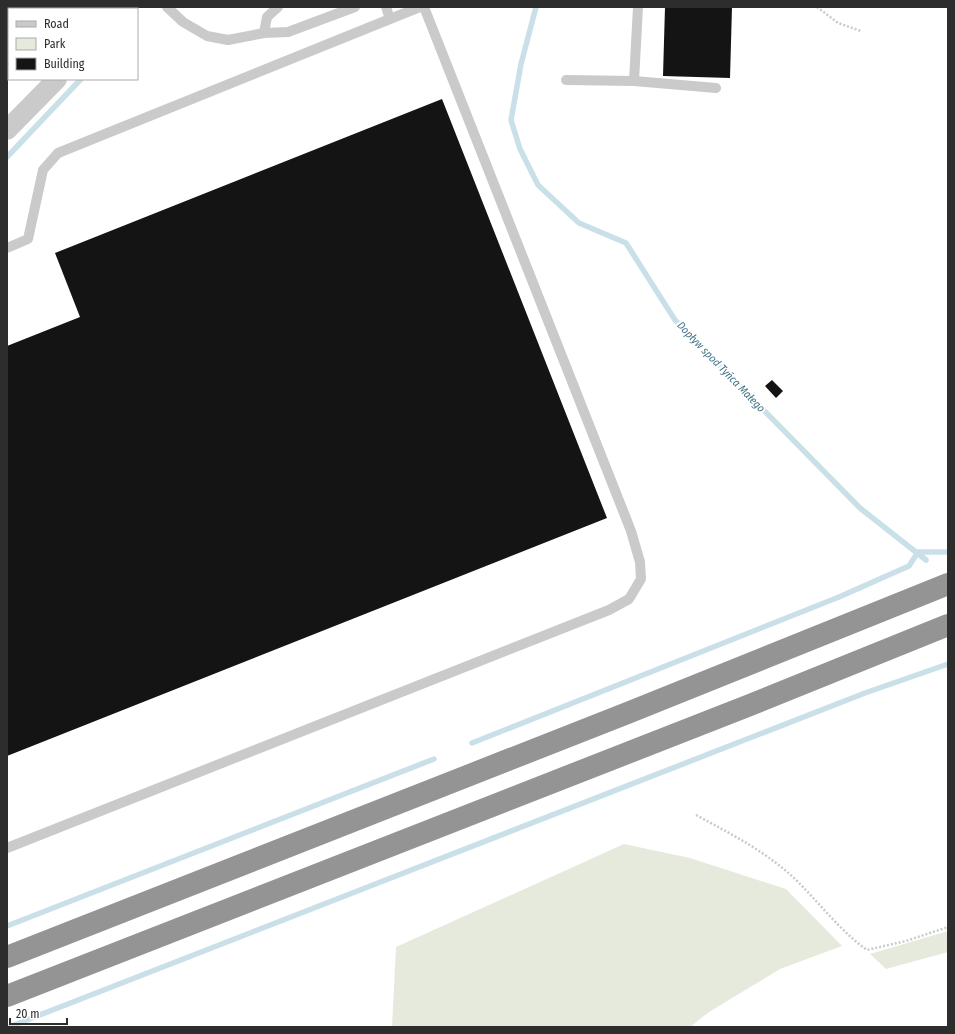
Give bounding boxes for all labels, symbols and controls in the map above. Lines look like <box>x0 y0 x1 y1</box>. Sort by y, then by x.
legend <box>8 8 138 80</box>
text: Road <box>44 17 69 31</box>
text: Park <box>44 37 66 51</box>
text: Building <box>44 57 85 71</box>
water label: Dopływ spod Tyńca Małego <box>674 319 768 415</box>
scale bar <box>10 1000 67 1026</box>
text: 20 m <box>16 1007 40 1021</box>

